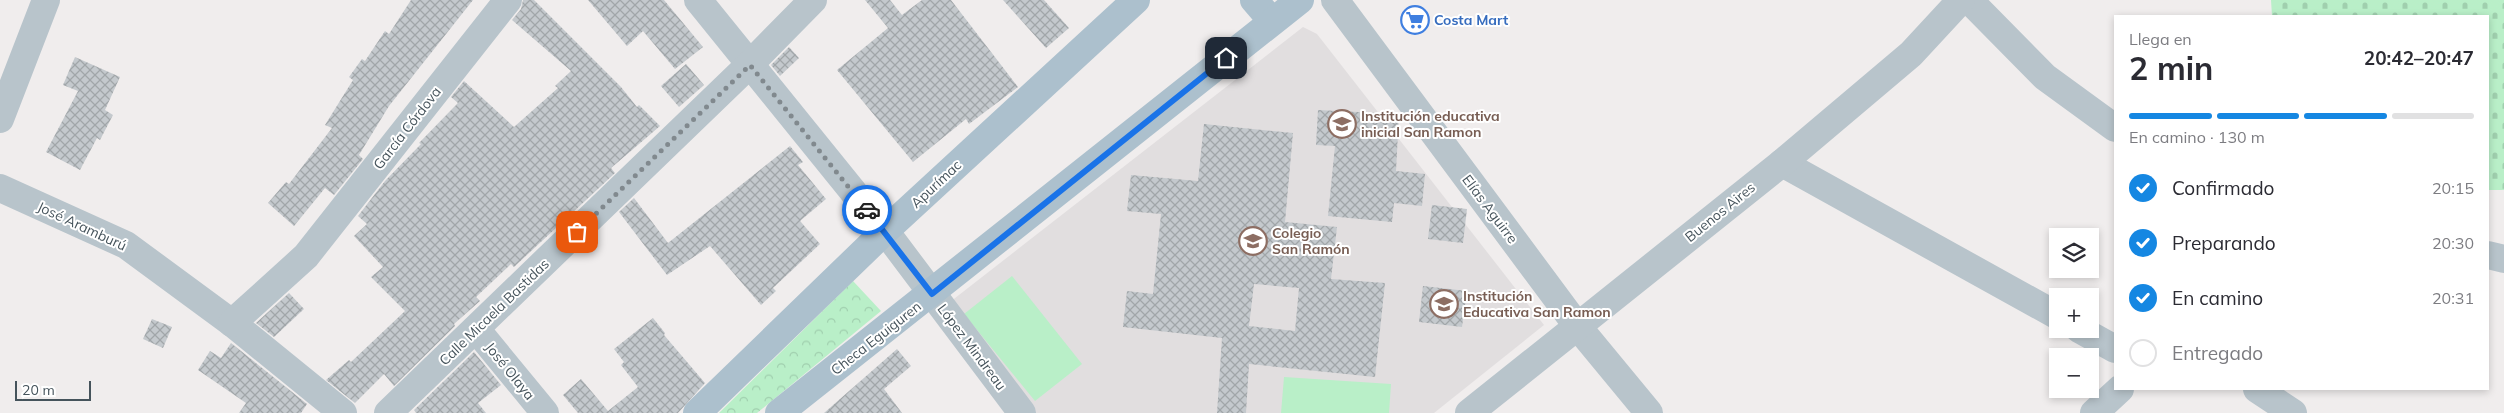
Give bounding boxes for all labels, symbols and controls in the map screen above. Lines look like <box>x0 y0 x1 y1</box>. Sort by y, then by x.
supermarket icon: Costa Mart <box>1400 5 1430 35</box>
place label: Costa Mart <box>1434 11 1509 29</box>
text: Llega en <box>2129 29 2192 49</box>
pin <box>1205 37 1247 79</box>
icon: home <box>1212 44 1240 72</box>
text: 20:42–20:47 <box>2364 46 2474 70</box>
text: 2 min <box>2129 48 2213 88</box>
street label: García Córdova <box>369 83 445 173</box>
place label: Institución educativa inicial San Ramon <box>1361 107 1500 141</box>
school or university icon: Institución educativa inicial San Ramon <box>1327 109 1357 139</box>
text: En camino · 130 m <box>2129 127 2265 147</box>
street label: Apurímac <box>907 156 965 212</box>
street label: Elías Aguirre <box>1458 171 1522 247</box>
icon: check <box>2129 174 2157 202</box>
text: Confirmado <box>2172 176 2274 200</box>
street label: Buenos Aires <box>1681 178 1759 246</box>
text: 20:15 <box>2432 178 2474 198</box>
courier <box>842 185 892 235</box>
icon: car <box>853 196 881 224</box>
street label: José Aramburú <box>34 197 130 255</box>
pin <box>556 211 598 253</box>
icon: bag <box>563 218 591 246</box>
place label: Colegio San Ramón <box>1272 224 1350 258</box>
school or university icon: Colegio San Ramón <box>1238 226 1268 256</box>
map controls <box>2049 228 2099 398</box>
button: layers <box>2049 228 2099 278</box>
icon: check <box>2129 229 2157 257</box>
text: Preparando <box>2172 231 2276 255</box>
text: 20:30 <box>2432 233 2474 253</box>
street label: Calle Micaela Bastidas <box>435 255 553 369</box>
icon: check <box>2129 284 2157 312</box>
text: En camino <box>2172 286 2263 310</box>
place label: Institución Educativa San Ramon <box>1463 287 1611 321</box>
button: + <box>2049 288 2099 338</box>
text: 20:31 <box>2432 288 2474 308</box>
school or university icon: Institución Educativa San Ramon <box>1429 289 1459 319</box>
street label: Checa Eguiguren <box>827 297 925 379</box>
street label: López Mindreau <box>934 300 1010 394</box>
street label: José Olaya <box>481 339 539 403</box>
text: Entregado <box>2172 341 2263 365</box>
button: − <box>2049 348 2099 398</box>
scale bar <box>15 378 91 401</box>
text: 20 m <box>22 381 55 399</box>

